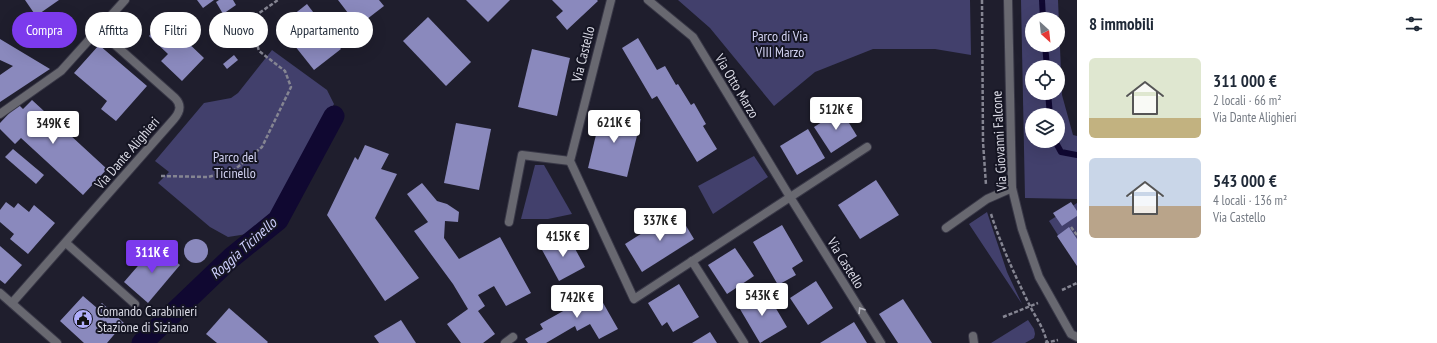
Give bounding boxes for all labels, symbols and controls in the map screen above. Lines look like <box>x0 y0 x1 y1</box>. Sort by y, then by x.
chip: Compra <box>12 12 77 48</box>
chip: Affitta <box>85 12 142 48</box>
chip: Filtri <box>150 12 201 48</box>
chip: Nuovo <box>209 12 268 48</box>
chip: Appartamento <box>276 12 373 48</box>
north arrow <box>1025 12 1065 52</box>
map controls <box>1025 12 1065 148</box>
text: 8 immobili <box>1089 13 1154 35</box>
icon: filters <box>1403 13 1425 35</box>
street label: Via Castello <box>567 24 599 85</box>
park label: Parco di Via VIII Marzo <box>752 27 808 61</box>
street label: Via Otto Marzo <box>710 50 763 121</box>
button: locate <box>1025 60 1065 100</box>
text: 311 000 € <box>1213 70 1277 92</box>
icon: home <box>1121 74 1169 122</box>
street label: Via Giovanni Falcone <box>987 90 1011 193</box>
text: 2 locali · 66 m² <box>1213 92 1281 109</box>
pin: 512K € <box>803 97 869 131</box>
text: 512K € <box>819 101 853 118</box>
button: layers <box>1025 108 1065 148</box>
text: Via Dante Alighieri <box>1213 109 1297 126</box>
pin: 621K € <box>581 110 647 144</box>
pin: 349K € <box>20 111 86 145</box>
street label: Via Dante Alighieri <box>90 113 163 194</box>
text: 621K € <box>597 114 631 131</box>
text: 349K € <box>36 115 70 132</box>
park label: Parco del Ticinello <box>213 148 258 182</box>
text: 543 000 € <box>1213 170 1277 192</box>
icon: home <box>1121 174 1169 222</box>
text: 4 locali · 136 m² <box>1213 192 1287 209</box>
pin: 337K € <box>627 208 693 242</box>
text: Via Castello <box>1213 209 1266 226</box>
water label: Roggia Ticinello <box>206 212 281 283</box>
text: 337K € <box>643 212 677 229</box>
pin: 415K € <box>530 224 596 258</box>
text: 415K € <box>546 228 580 245</box>
street label: Via Castello <box>823 233 869 292</box>
pin: 311K € <box>119 240 185 274</box>
text: 311K € <box>135 244 169 261</box>
pin: 543K € <box>729 283 795 317</box>
pin: 742K € <box>544 285 610 319</box>
text: 543K € <box>745 287 779 304</box>
text: 742K € <box>560 289 594 306</box>
place label: Comando Carabinieri Stazione di Siziano <box>97 302 197 336</box>
one-way arrow <box>858 307 865 314</box>
public building icon: Comando Carabinieri Stazione di Siziano <box>72 308 94 330</box>

